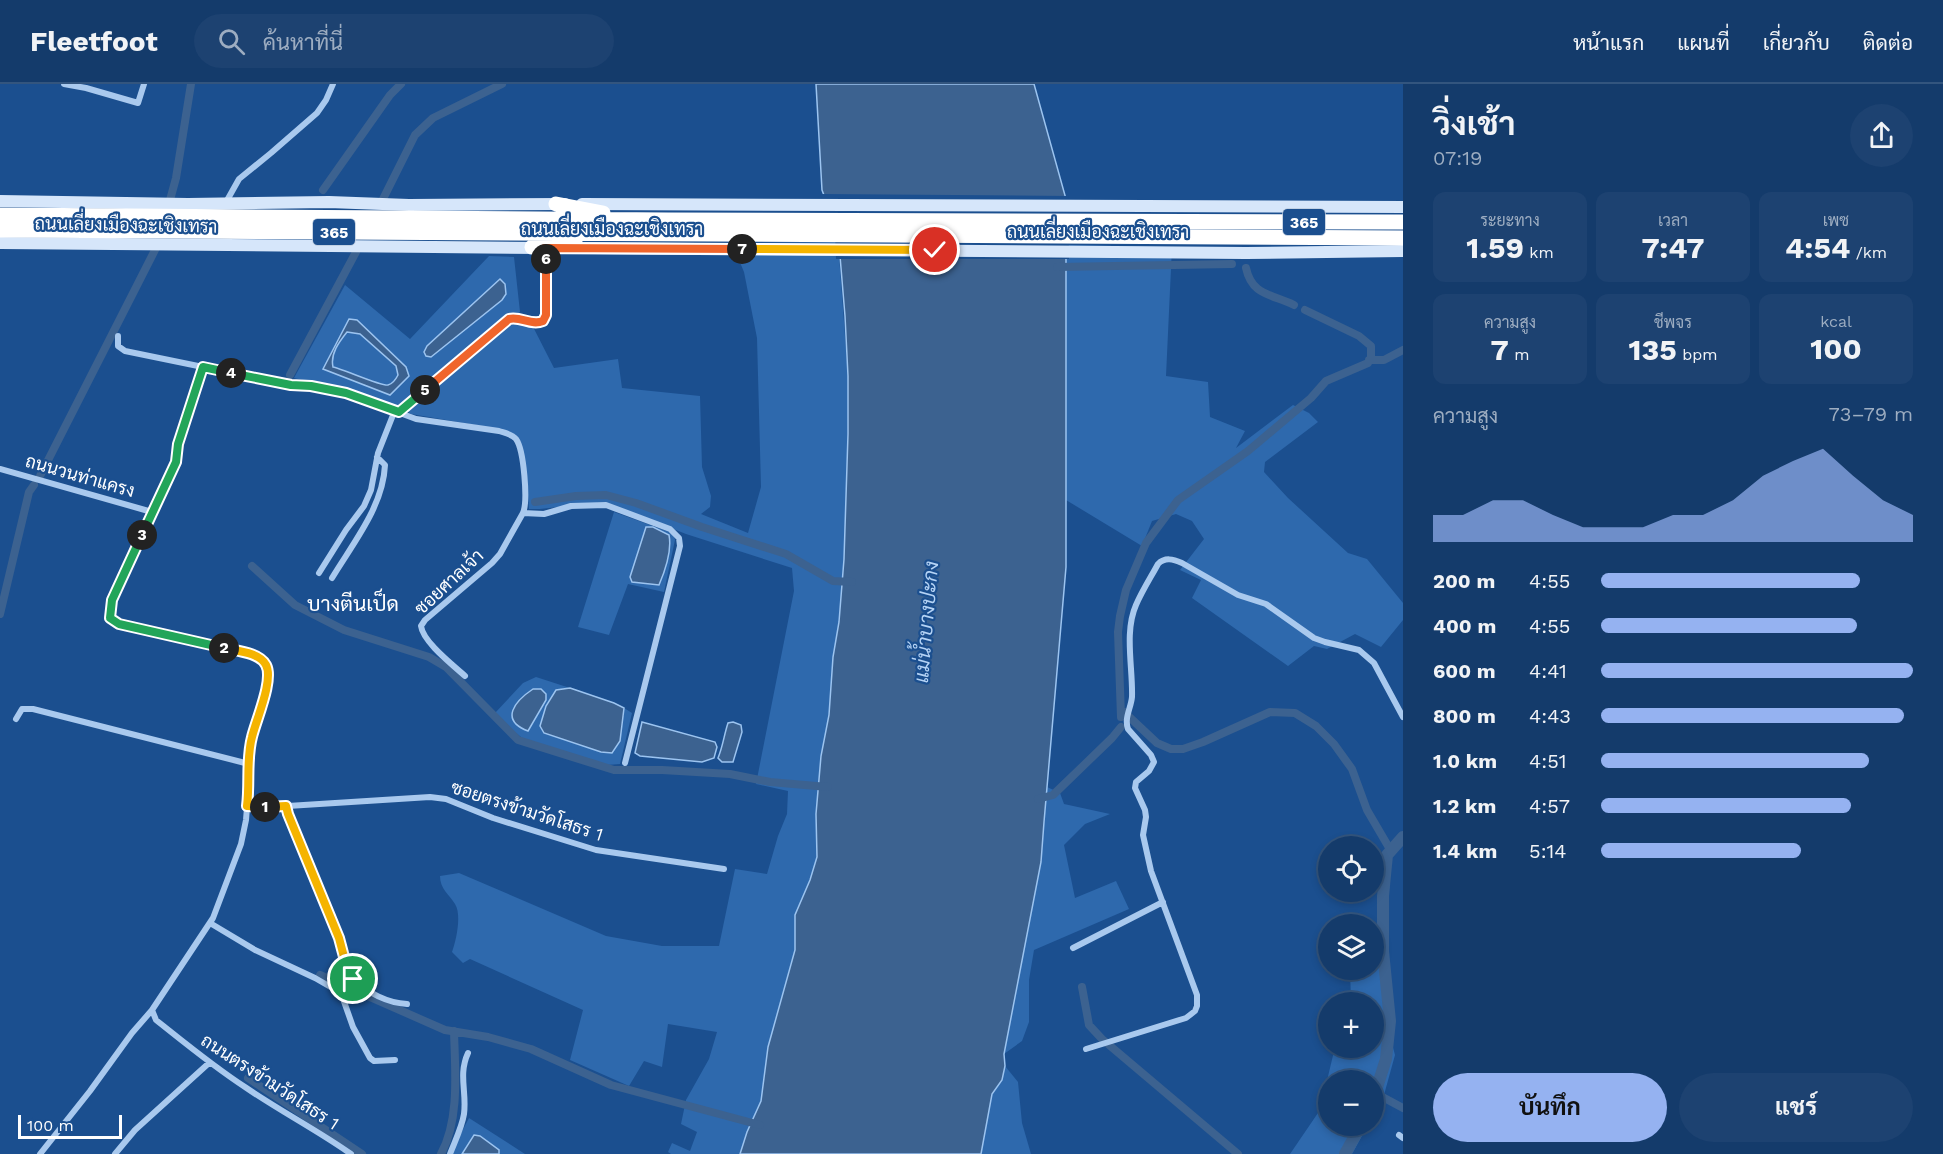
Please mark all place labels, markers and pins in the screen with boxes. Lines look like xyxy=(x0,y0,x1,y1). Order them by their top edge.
pin xyxy=(909,224,960,275)
pin: 7 xyxy=(727,234,757,264)
pin: 6 xyxy=(531,244,561,274)
pin: 4 xyxy=(216,358,246,388)
pin: 5 xyxy=(410,375,440,405)
pin: 3 xyxy=(127,520,157,550)
pin: 2 xyxy=(209,633,239,663)
pin: 1 xyxy=(250,792,280,822)
pin xyxy=(327,953,378,1004)

